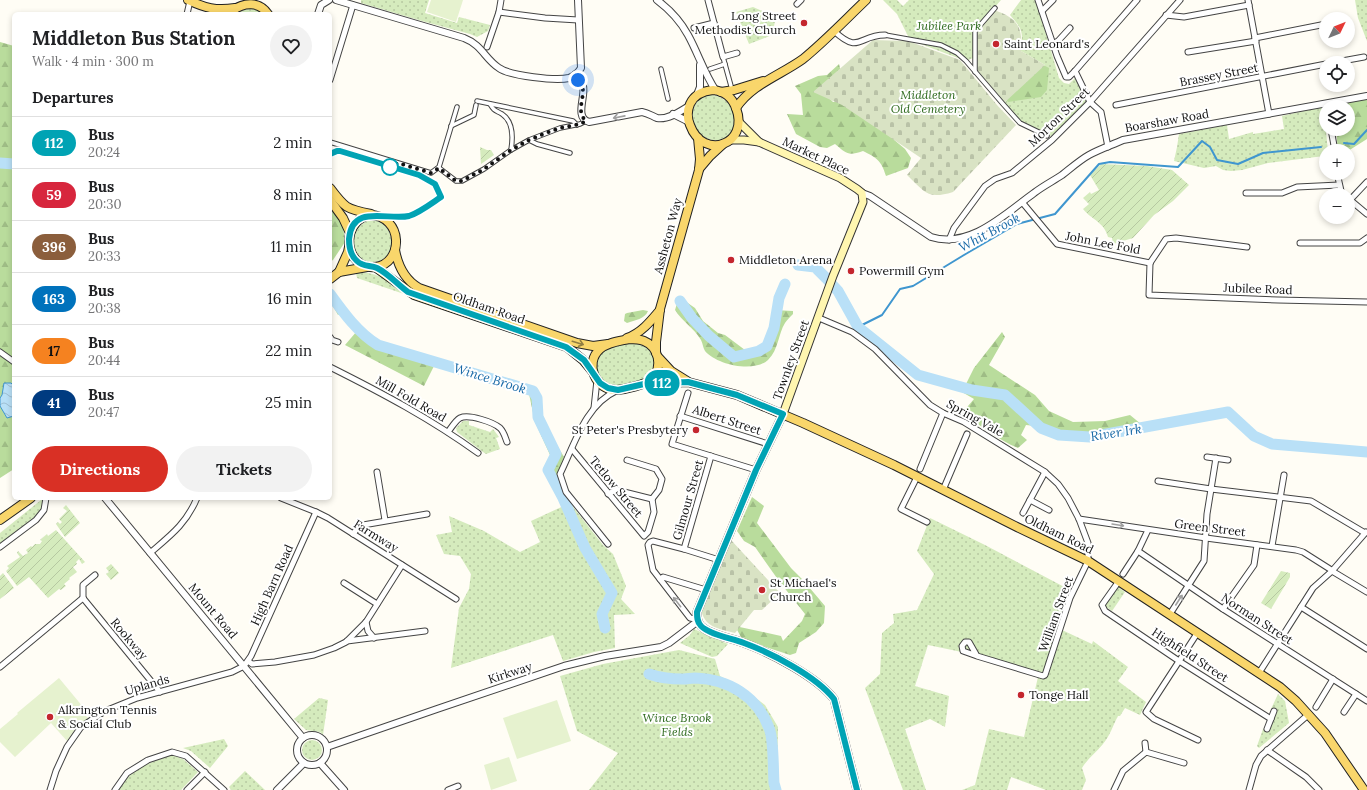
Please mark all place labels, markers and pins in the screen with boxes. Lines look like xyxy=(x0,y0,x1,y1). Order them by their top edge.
place label: Long Street Methodist Church xyxy=(694,8,796,37)
marker: Long Street Methodist Church xyxy=(799,18,809,28)
place label: Saint Leonard's xyxy=(1004,36,1090,51)
marker: Saint Leonard's xyxy=(991,39,1001,49)
unlabelled marker xyxy=(381,158,399,176)
place label: Middleton Arena xyxy=(739,252,832,267)
marker: Middleton Arena xyxy=(726,255,736,265)
place label: Powermill Gym xyxy=(859,263,944,278)
marker: Powermill Gym xyxy=(846,266,856,276)
place label: St Peter's Presbytery xyxy=(572,422,689,437)
marker: St Peter's Presbytery xyxy=(691,425,701,435)
place label: St Michael's Church xyxy=(770,575,837,604)
marker: St Michael's Church xyxy=(757,585,767,595)
place label: Tonge Hall xyxy=(1029,687,1089,702)
marker: Tonge Hall xyxy=(1016,690,1026,700)
place label: Alkrington Tennis & Social Club xyxy=(57,702,157,731)
marker: Alkrington Tennis & Social Club xyxy=(45,712,55,722)

